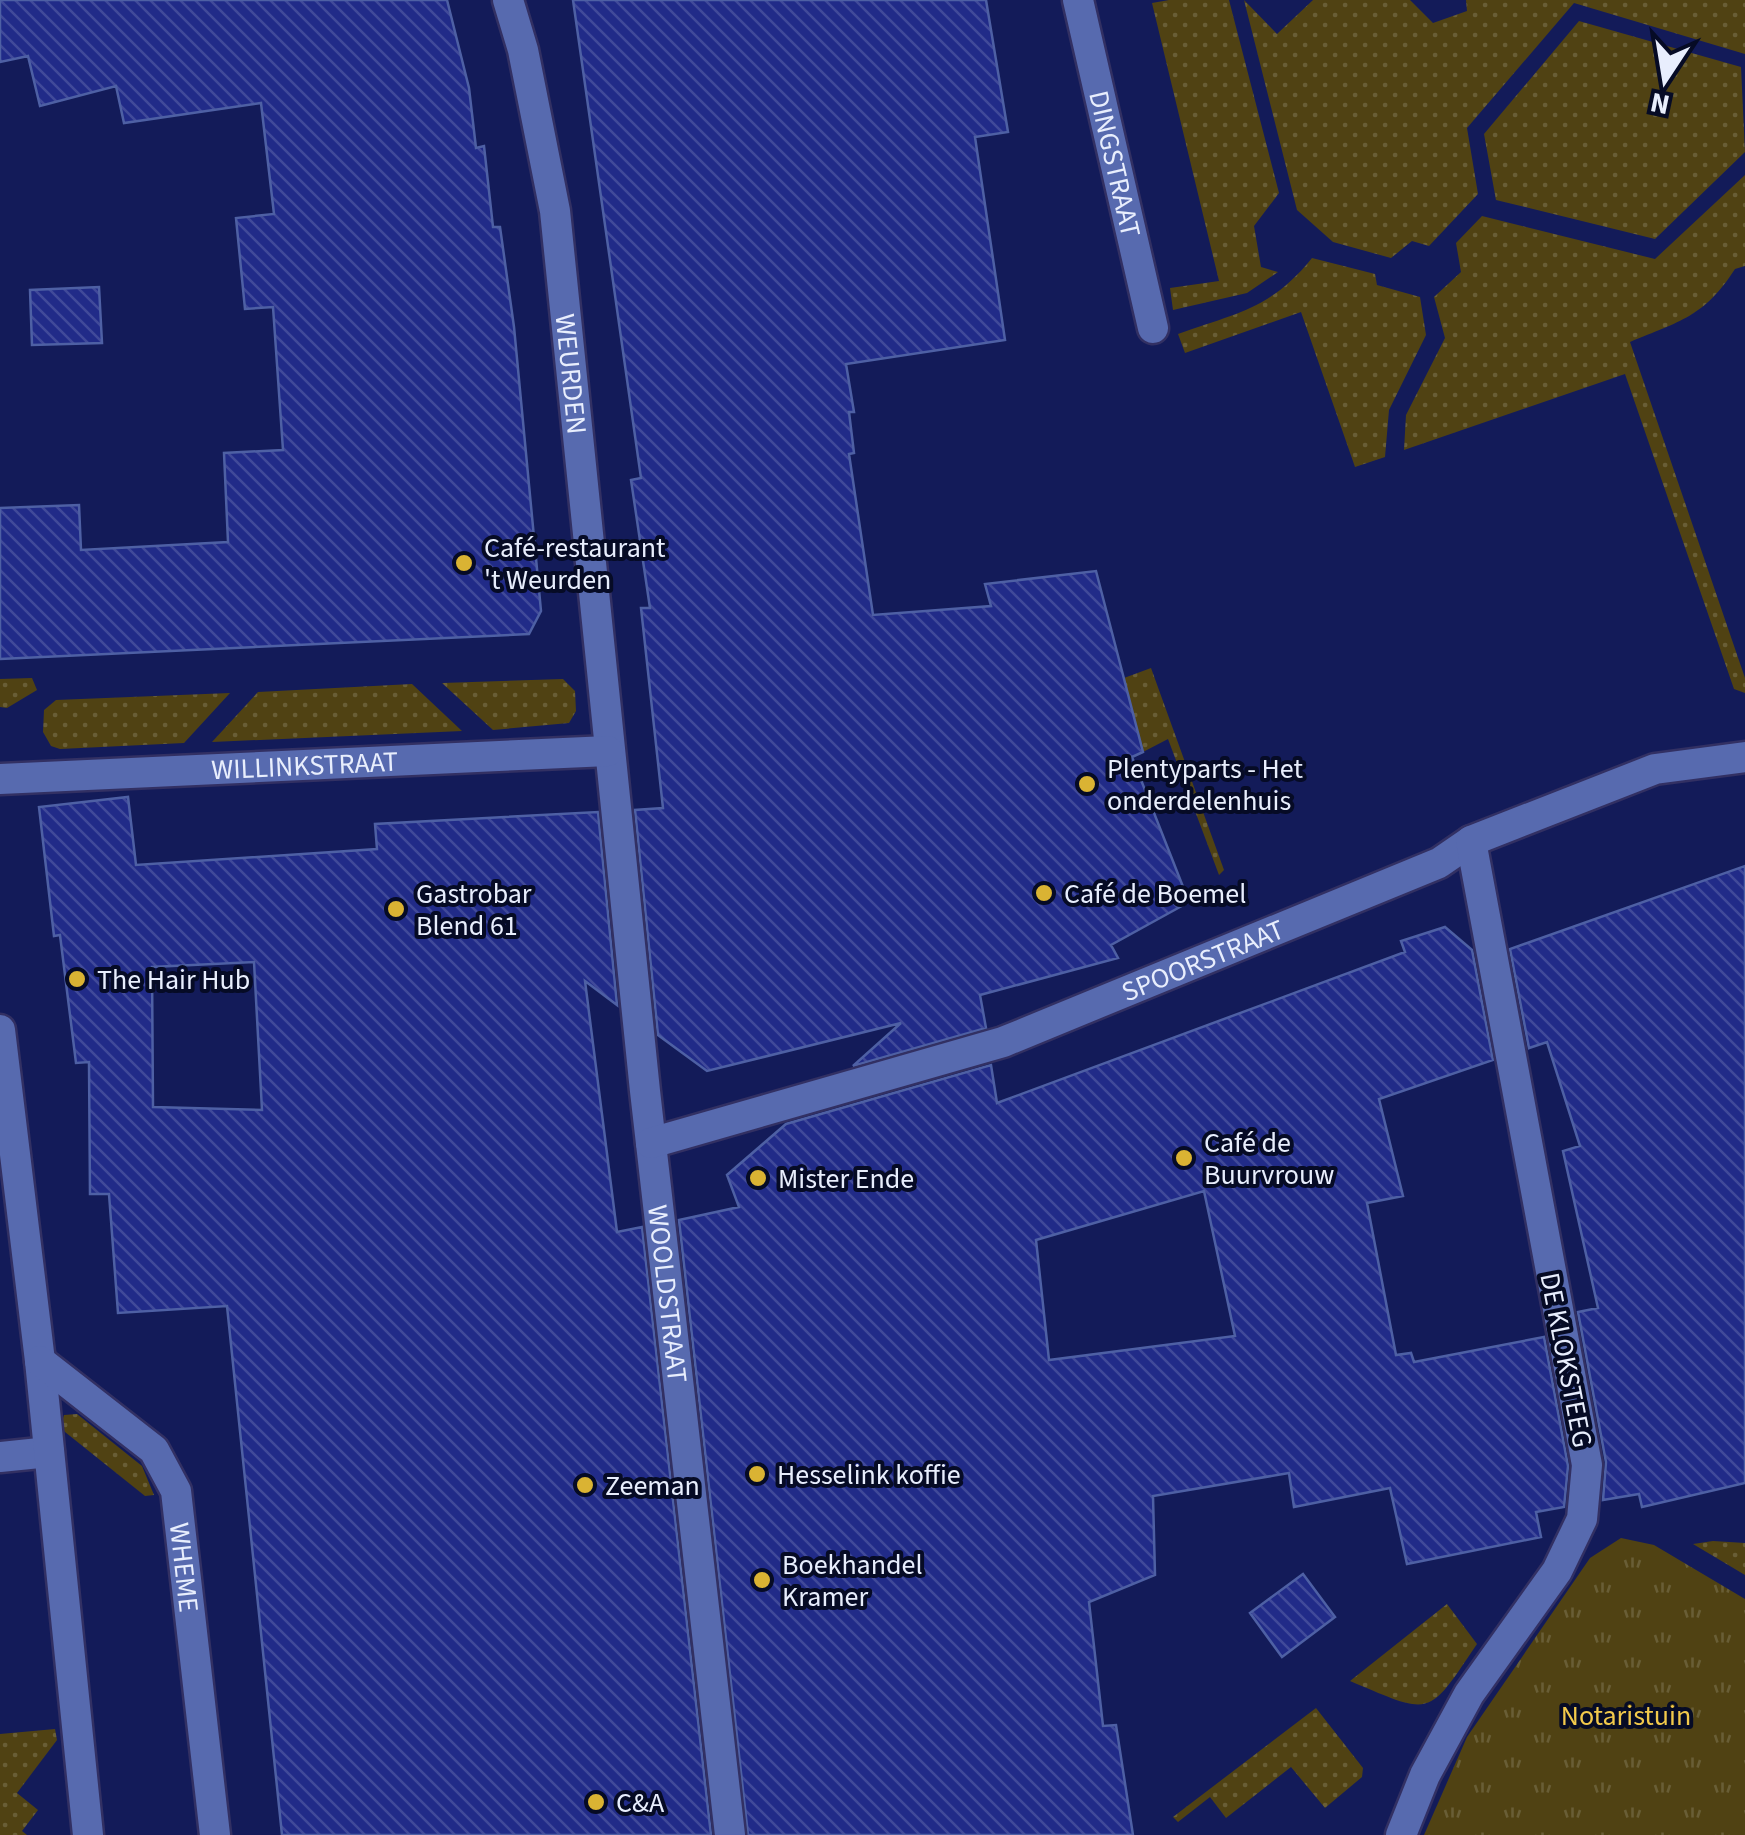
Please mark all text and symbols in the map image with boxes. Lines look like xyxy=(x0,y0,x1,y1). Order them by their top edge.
north arrow xyxy=(1615,30,1715,130)
text: N xyxy=(1647,82,1673,125)
street label: DINGSTRAAT xyxy=(1078,87,1151,241)
street label: WEURDEN xyxy=(545,312,597,436)
place label: Café-restaurant 't Weurden xyxy=(484,528,666,600)
marker: Café-restaurant 't Weurden xyxy=(453,552,475,574)
street label: WILLINKSTRAAT xyxy=(210,742,399,790)
place label: Plentyparts - Het onderdelenhuis xyxy=(1107,749,1303,821)
marker: Plentyparts - Het onderdelenhuis xyxy=(1076,773,1098,795)
place label: Gastrobar Blend 61 xyxy=(416,874,532,946)
place label: Café de Boemel xyxy=(1064,874,1246,914)
marker: Café de Boemel xyxy=(1033,882,1055,904)
marker: Gastrobar Blend 61 xyxy=(385,898,407,920)
street label: SPOORSTRAAT xyxy=(1116,910,1290,1012)
place label: The Hair Hub xyxy=(97,960,250,1000)
marker: The Hair Hub xyxy=(66,968,88,990)
place label: Café de Buurvrouw xyxy=(1204,1123,1334,1195)
marker: Café de Buurvrouw xyxy=(1173,1147,1195,1169)
place label: Mister Ende xyxy=(778,1159,914,1199)
marker: Mister Ende xyxy=(747,1167,769,1189)
street label: WOOLDSTRAAT xyxy=(637,1203,697,1385)
street label: DE KLOKSTEEG xyxy=(1529,1269,1603,1451)
place label: Hesselink koffie xyxy=(777,1455,961,1495)
marker: Hesselink koffie xyxy=(746,1463,768,1485)
place label: Zeeman xyxy=(605,1466,700,1506)
marker: Zeeman xyxy=(574,1474,596,1496)
street label: WHEME xyxy=(159,1520,209,1615)
place label: Boekhandel Kramer xyxy=(782,1545,923,1617)
marker: Boekhandel Kramer xyxy=(751,1569,773,1591)
park label: Notaristuin xyxy=(1561,1696,1691,1736)
place label: C&A xyxy=(616,1783,665,1823)
marker: C&A xyxy=(585,1791,607,1813)

